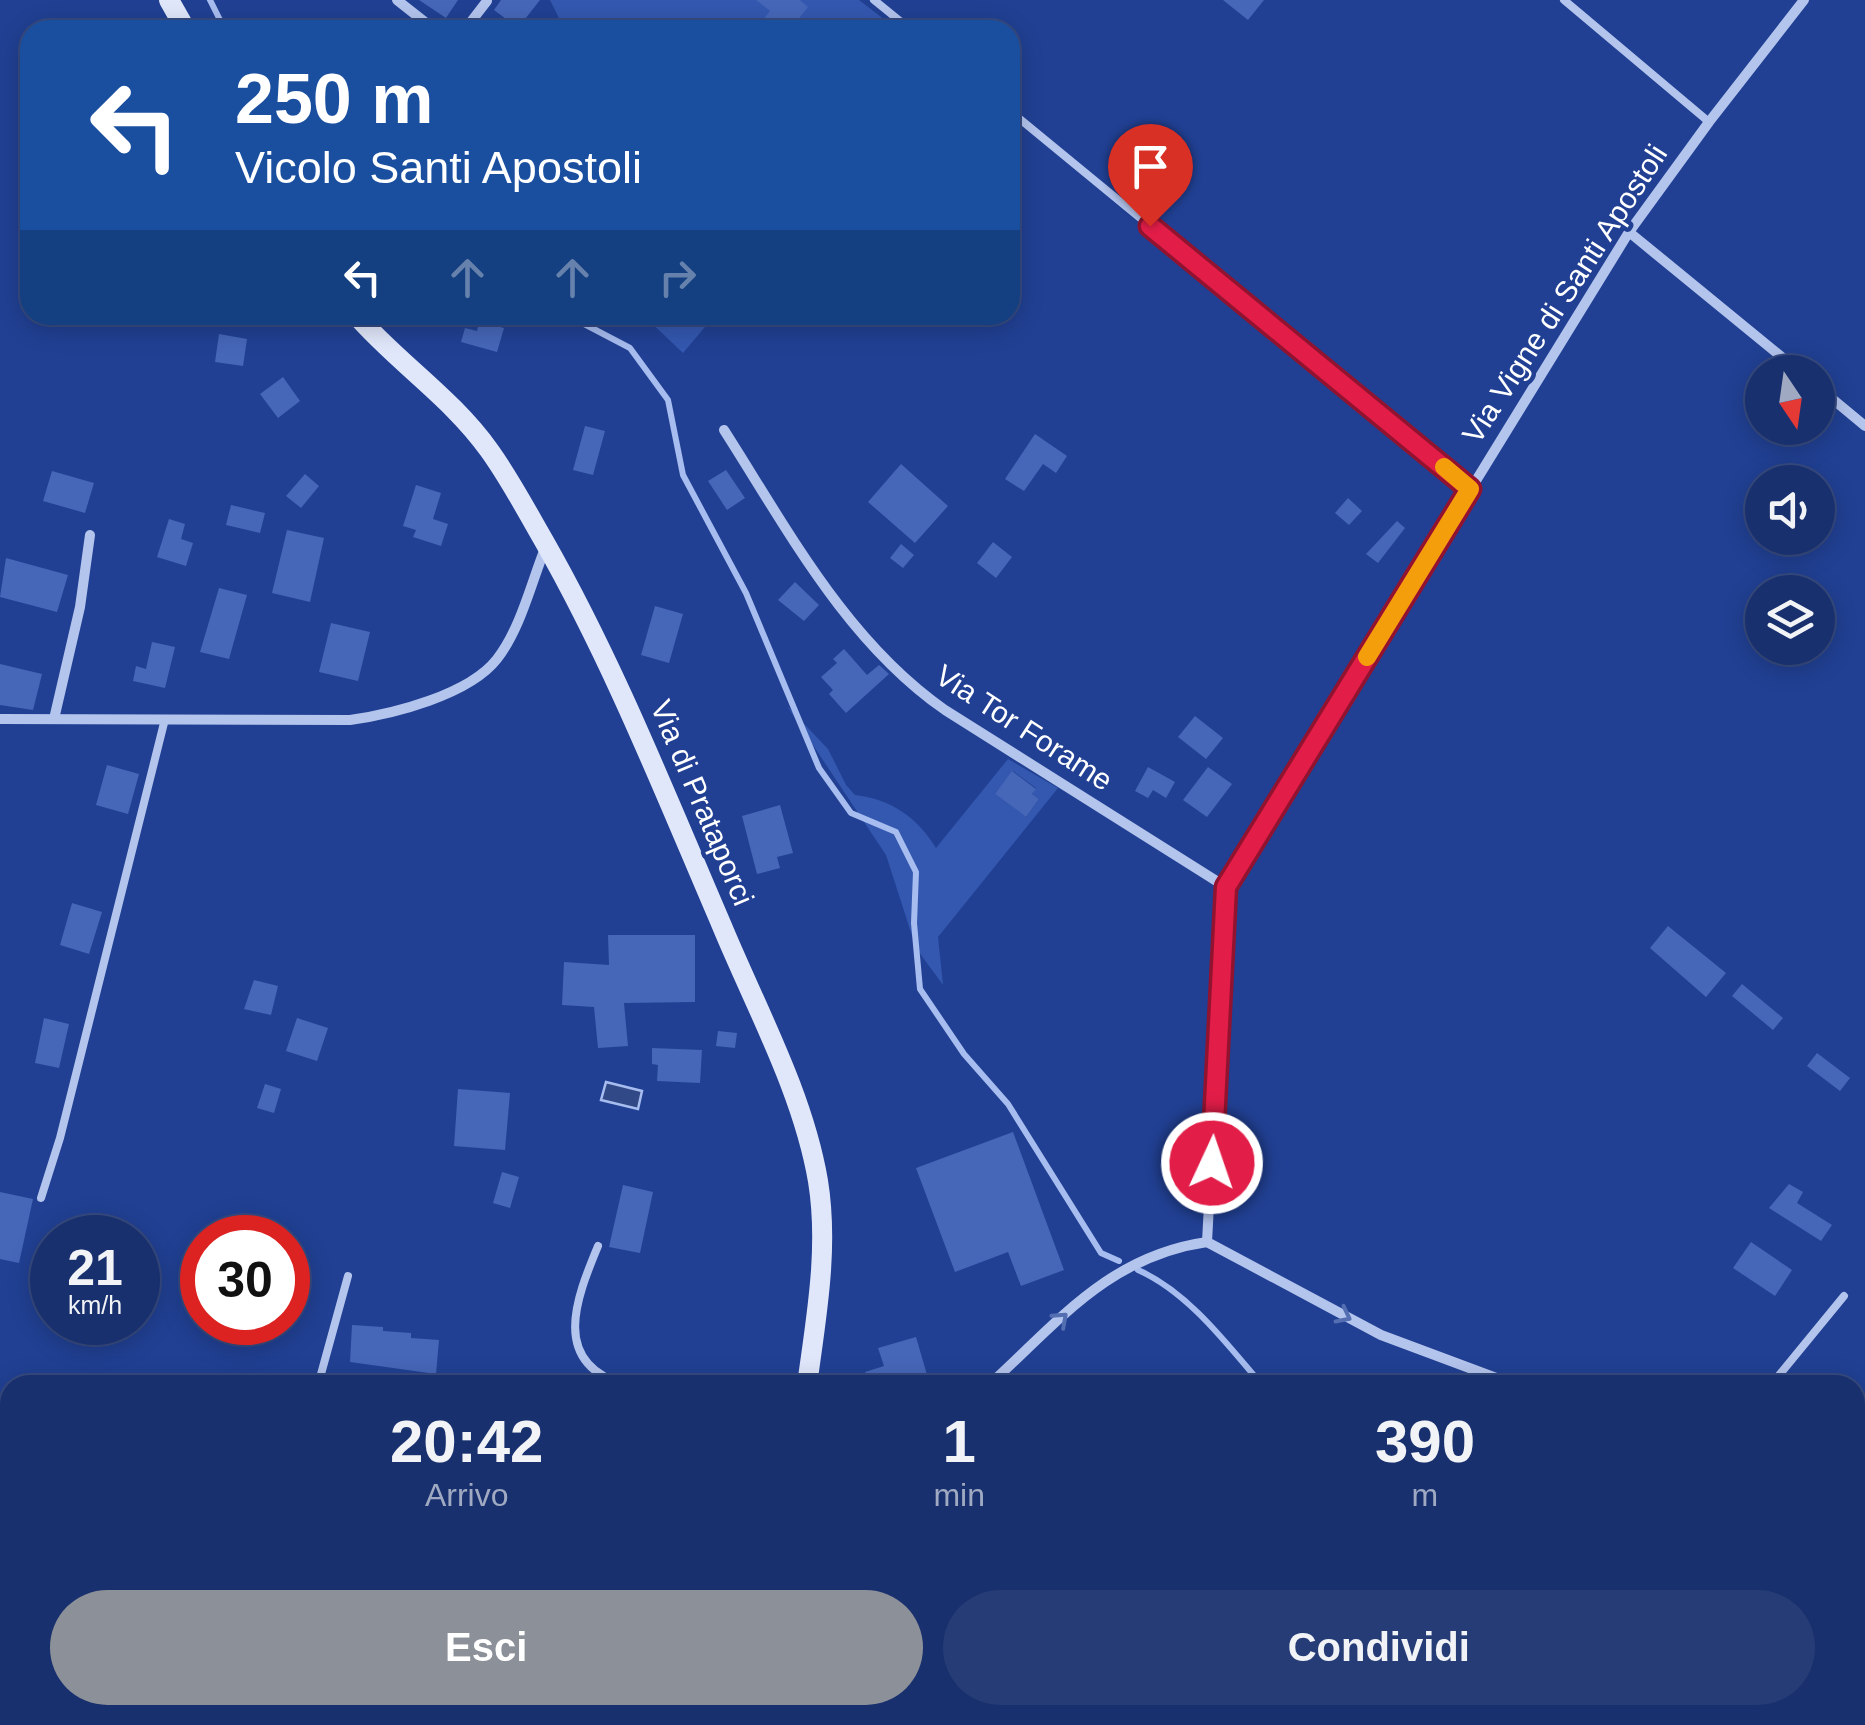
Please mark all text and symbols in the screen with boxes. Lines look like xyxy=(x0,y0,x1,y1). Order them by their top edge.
icon: left xyxy=(70,60,200,190)
text: 250 m xyxy=(235,60,433,138)
pin xyxy=(1108,124,1193,227)
street label: Via Vigne di Santi Apostoli xyxy=(1456,138,1674,449)
icon: arrive xyxy=(1123,139,1178,194)
text: Vicolo Santi Apostoli xyxy=(235,142,642,193)
icon: left xyxy=(335,250,390,305)
icon: ahead xyxy=(440,250,495,305)
icon: ahead xyxy=(545,250,600,305)
icon: right xyxy=(650,250,705,305)
north arrow xyxy=(1745,355,1835,445)
map controls xyxy=(1745,355,1835,665)
button: sound xyxy=(1745,465,1835,555)
button: layers xyxy=(1745,575,1835,665)
street label: Via Tor Forame xyxy=(930,658,1119,797)
street label: Via di Prataporci xyxy=(644,695,761,910)
position arrow xyxy=(1160,1111,1264,1215)
speed limit sign: 30 xyxy=(180,1215,310,1345)
text: 21 xyxy=(67,1240,123,1296)
text: km/h xyxy=(68,1291,122,1319)
one-way arrow xyxy=(1333,1304,1351,1323)
one-way arrow xyxy=(1049,1313,1068,1331)
text: 20:42 xyxy=(390,1408,543,1475)
text: 1 xyxy=(942,1408,976,1475)
text: 390 xyxy=(1375,1408,1475,1475)
text: Arrivo xyxy=(425,1477,508,1513)
text: min xyxy=(933,1477,985,1513)
text: m xyxy=(1412,1477,1438,1513)
button: Esci xyxy=(50,1590,923,1705)
button: Condividi xyxy=(943,1590,1815,1705)

